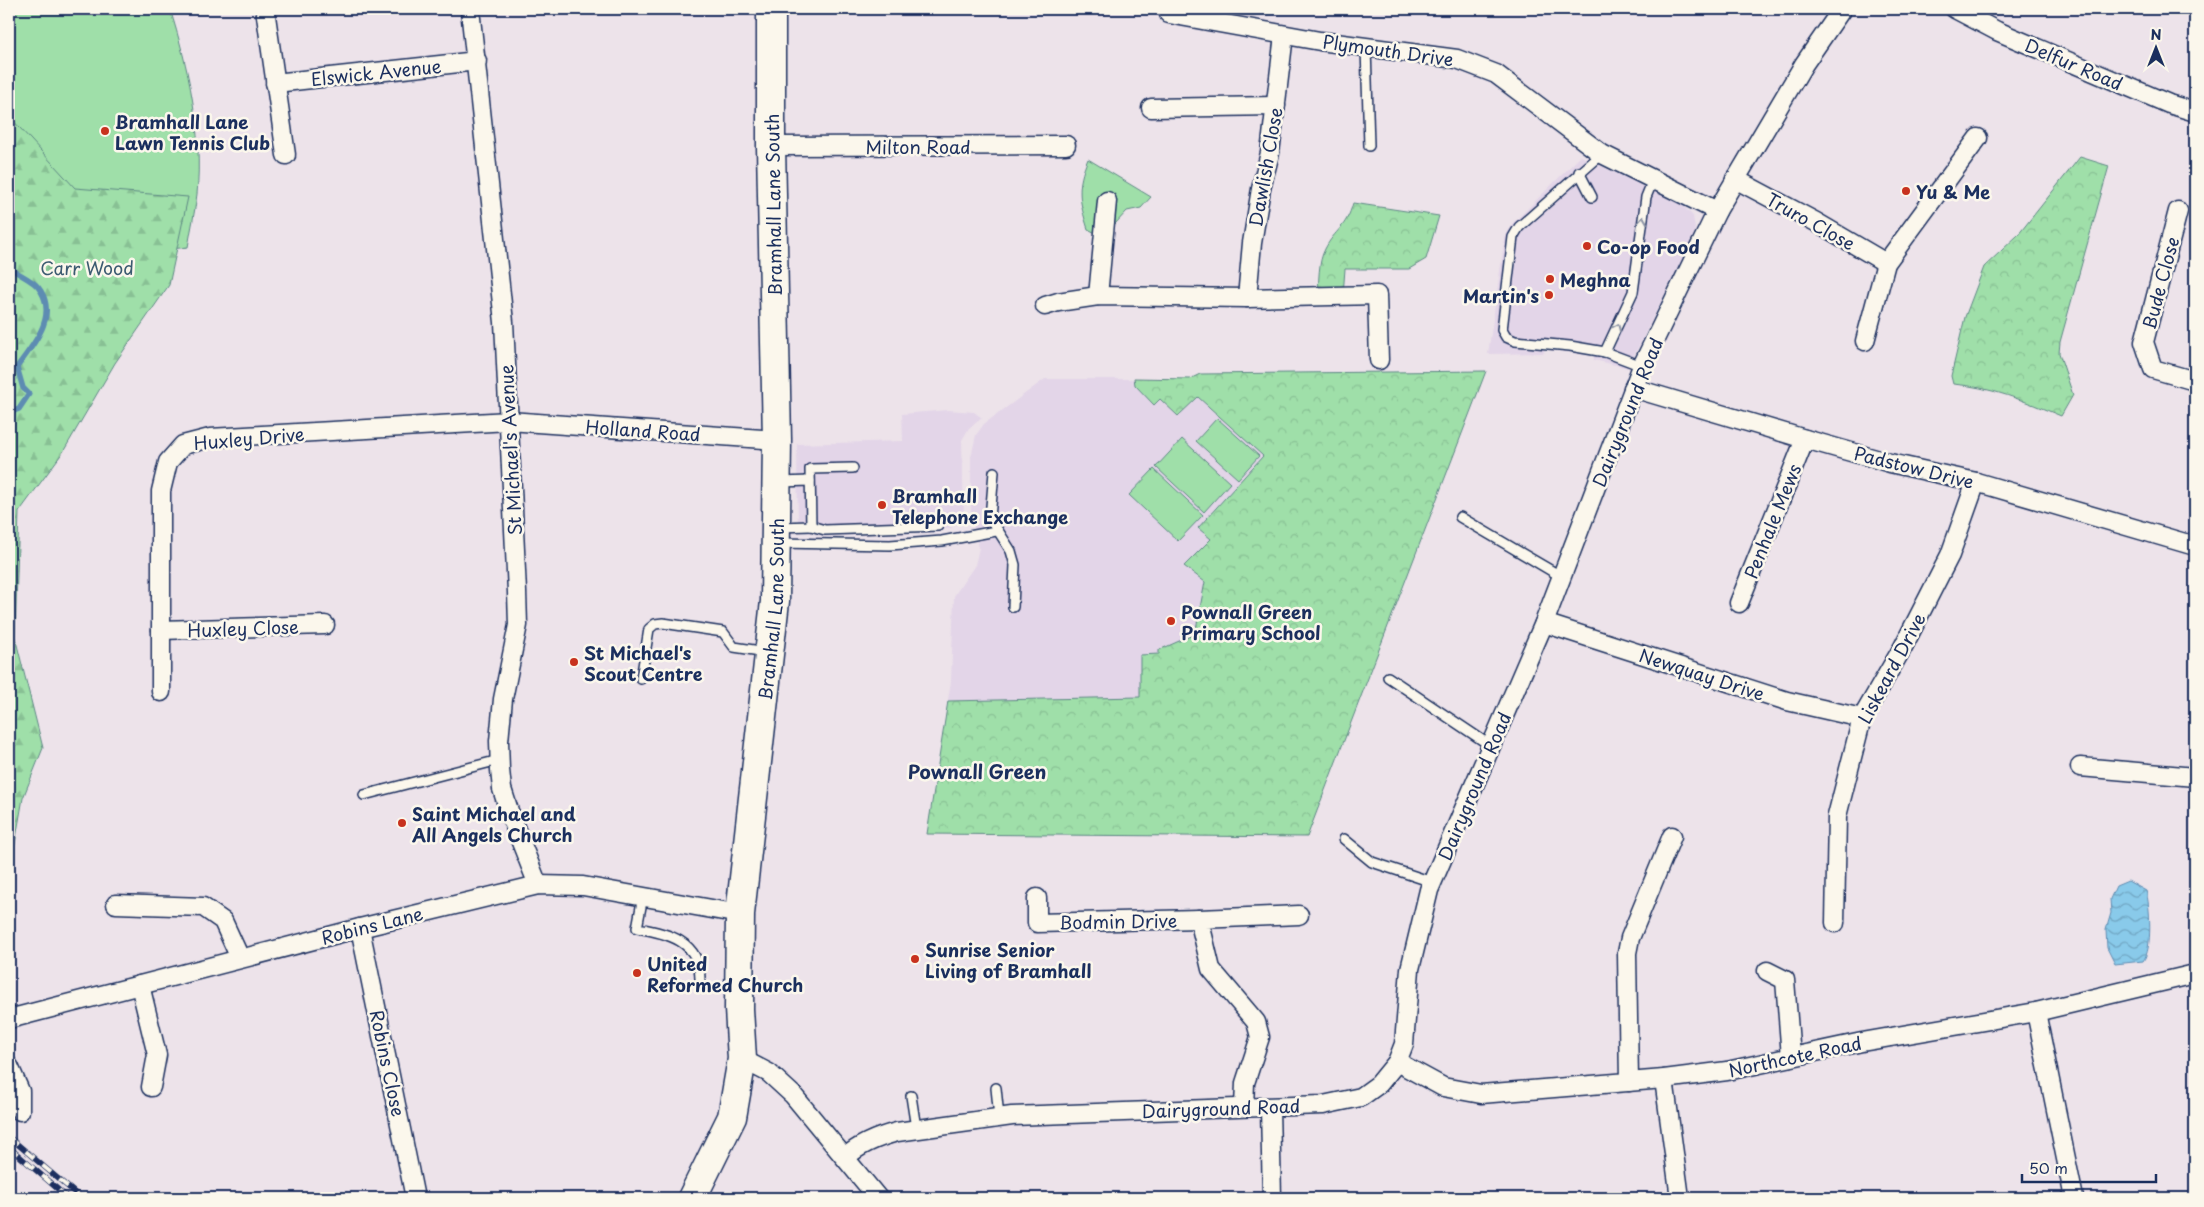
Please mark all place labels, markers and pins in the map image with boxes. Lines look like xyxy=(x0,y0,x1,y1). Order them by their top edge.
place label: Bramhall Lane Lawn Tennis Club xyxy=(115,108,270,156)
marker: Bramhall Lane Lawn Tennis Club xyxy=(99,125,111,137)
place label: Yu & Me xyxy=(1916,178,1990,205)
marker: Yu & Me xyxy=(1900,185,1912,197)
place label: Co-op Food xyxy=(1597,233,1700,260)
marker: Co-op Food xyxy=(1581,240,1593,252)
place label: Meghna xyxy=(1560,266,1631,293)
marker: Meghna xyxy=(1544,273,1556,285)
place label: Martin's xyxy=(1463,282,1539,309)
marker: Martin's xyxy=(1543,289,1555,301)
place label: Bramhall Telephone Exchange xyxy=(892,482,1068,530)
marker: Bramhall Telephone Exchange xyxy=(876,499,888,511)
place label: Pownall Green Primary School xyxy=(1181,598,1321,646)
marker: Pownall Green Primary School xyxy=(1165,615,1177,627)
place label: St Michael's Scout Centre xyxy=(584,639,703,687)
marker: St Michael's Scout Centre xyxy=(568,656,580,668)
place label: Saint Michael and All Angels Church xyxy=(411,800,576,848)
marker: Saint Michael and All Angels Church xyxy=(396,817,408,829)
place label: Sunrise Senior Living of Bramhall xyxy=(925,936,1091,984)
place label: United Reformed Church xyxy=(647,950,803,998)
marker: Sunrise Senior Living of Bramhall xyxy=(909,953,921,965)
marker: United Reformed Church xyxy=(631,967,643,979)

